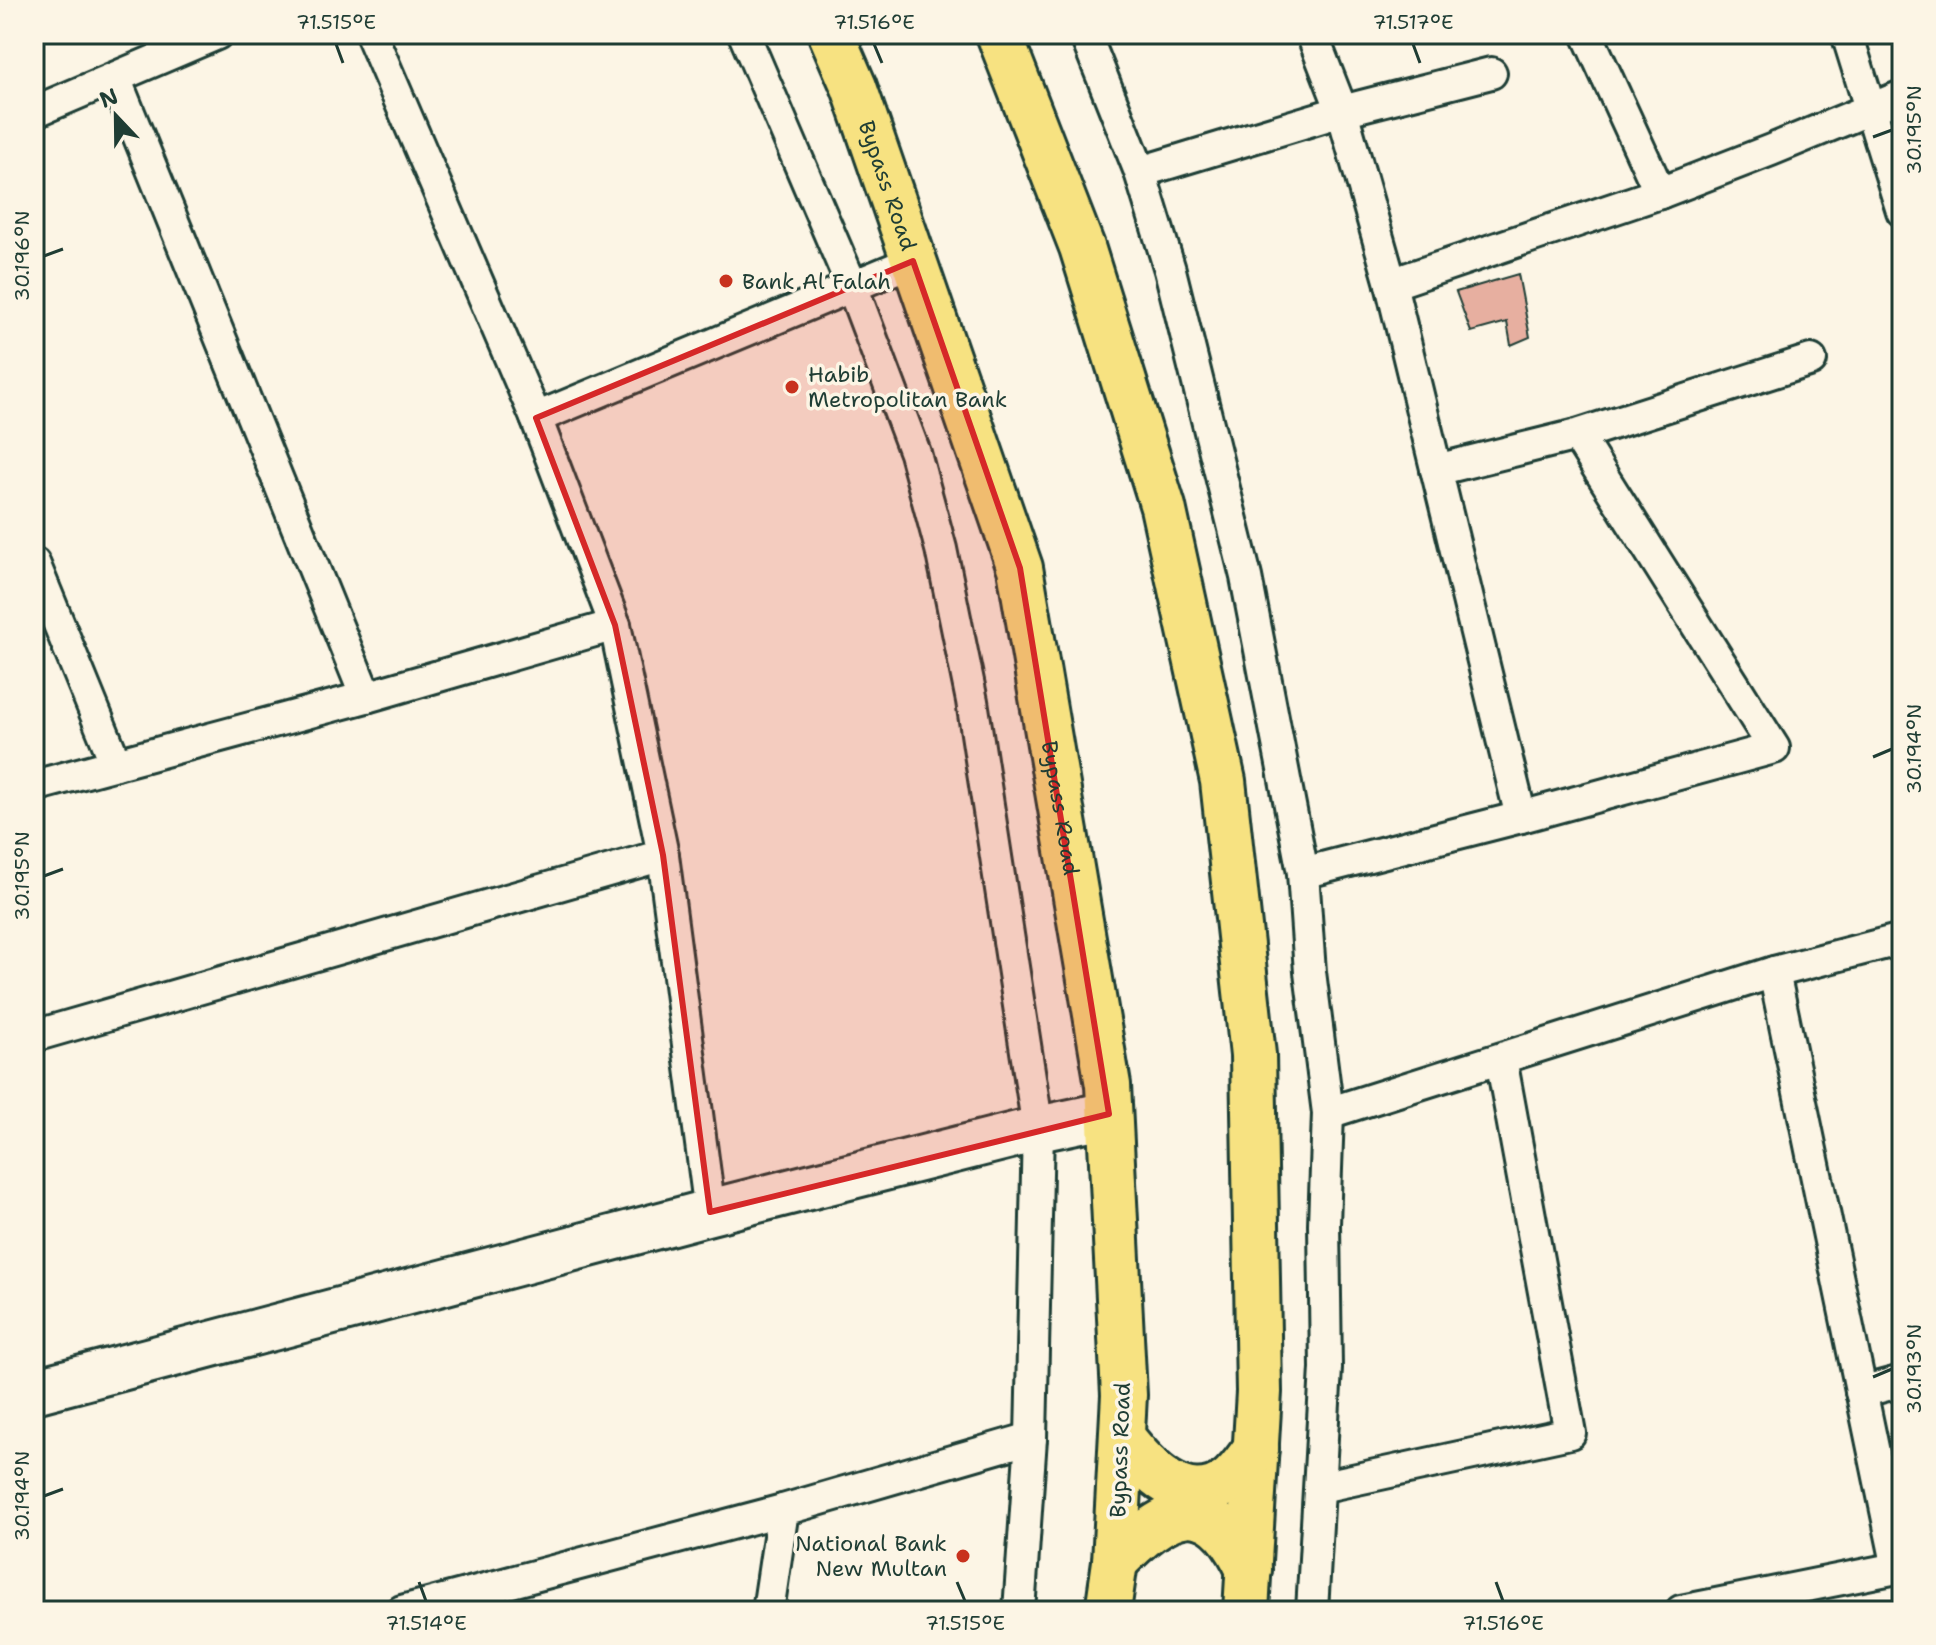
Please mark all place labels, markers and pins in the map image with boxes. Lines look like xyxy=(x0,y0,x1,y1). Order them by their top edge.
place label: Bank Al Falah xyxy=(742,267,891,296)
marker: Bank Al Falah xyxy=(717,272,735,290)
place label: Habib Metropolitan Bank xyxy=(808,360,1007,414)
marker: Habib Metropolitan Bank xyxy=(783,378,801,396)
place label: National Bank New Multan xyxy=(795,1529,947,1583)
marker: National Bank New Multan xyxy=(954,1547,972,1565)

